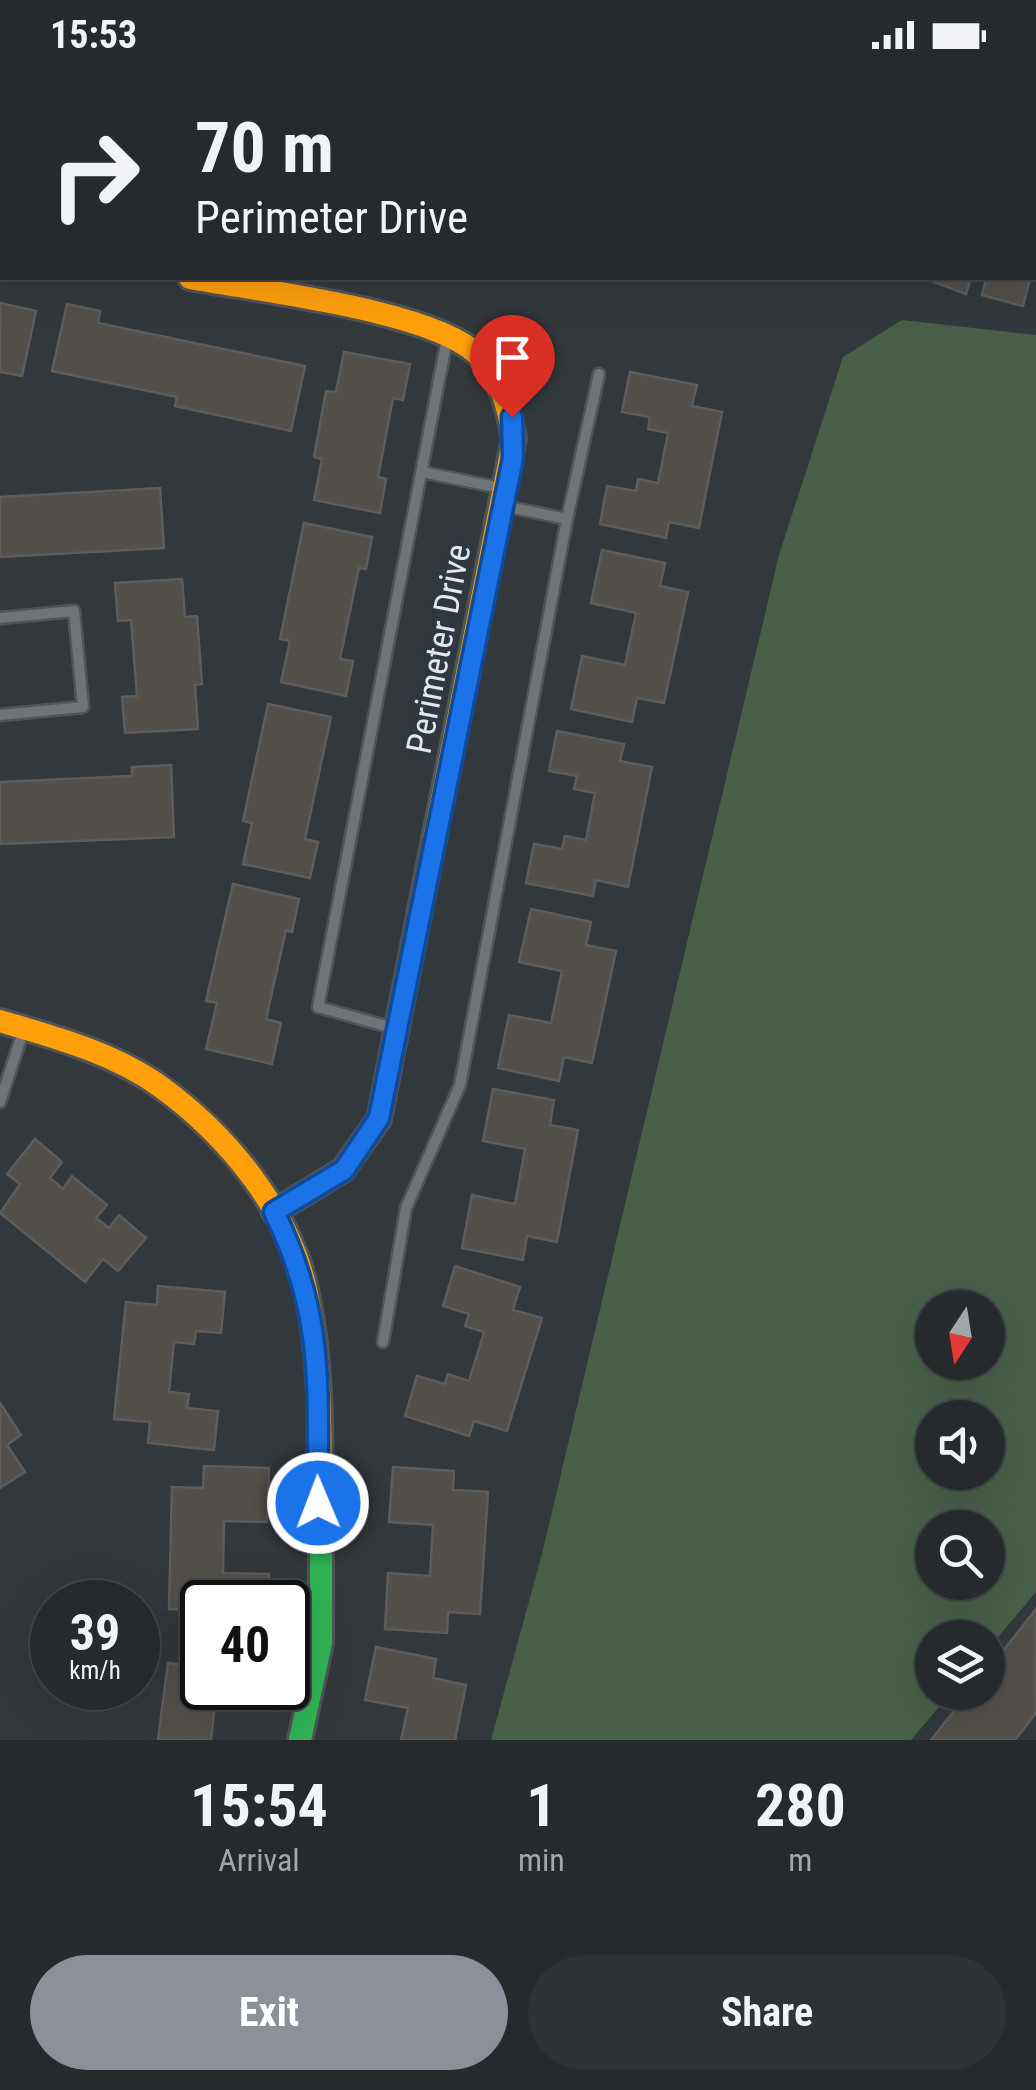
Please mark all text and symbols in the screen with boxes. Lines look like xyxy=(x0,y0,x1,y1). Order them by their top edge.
text: 15:53 xyxy=(50,13,137,57)
text: 70 m xyxy=(195,107,334,189)
icon: right xyxy=(30,110,160,240)
text: Perimeter Drive xyxy=(195,191,468,244)
pin xyxy=(470,315,555,418)
icon: arrive xyxy=(485,330,540,385)
street label: Perimeter Drive xyxy=(399,541,479,757)
north arrow xyxy=(915,1290,1005,1380)
map controls xyxy=(915,1290,1005,1710)
button: sound xyxy=(915,1400,1005,1490)
position arrow xyxy=(266,1451,370,1555)
button: search xyxy=(915,1510,1005,1600)
speed limit sign: 40 xyxy=(180,1580,310,1710)
text: 39 xyxy=(70,1604,120,1662)
button: layers xyxy=(915,1620,1005,1710)
text: km/h xyxy=(69,1656,121,1685)
text: 15:54 xyxy=(190,1770,328,1841)
text: 1 xyxy=(526,1770,557,1841)
text: 280 xyxy=(755,1770,846,1841)
text: Arrival xyxy=(218,1841,300,1879)
text: min xyxy=(518,1841,565,1879)
text: m xyxy=(788,1841,812,1879)
button: Exit xyxy=(30,1955,508,2070)
button: Share xyxy=(528,1955,1006,2070)

